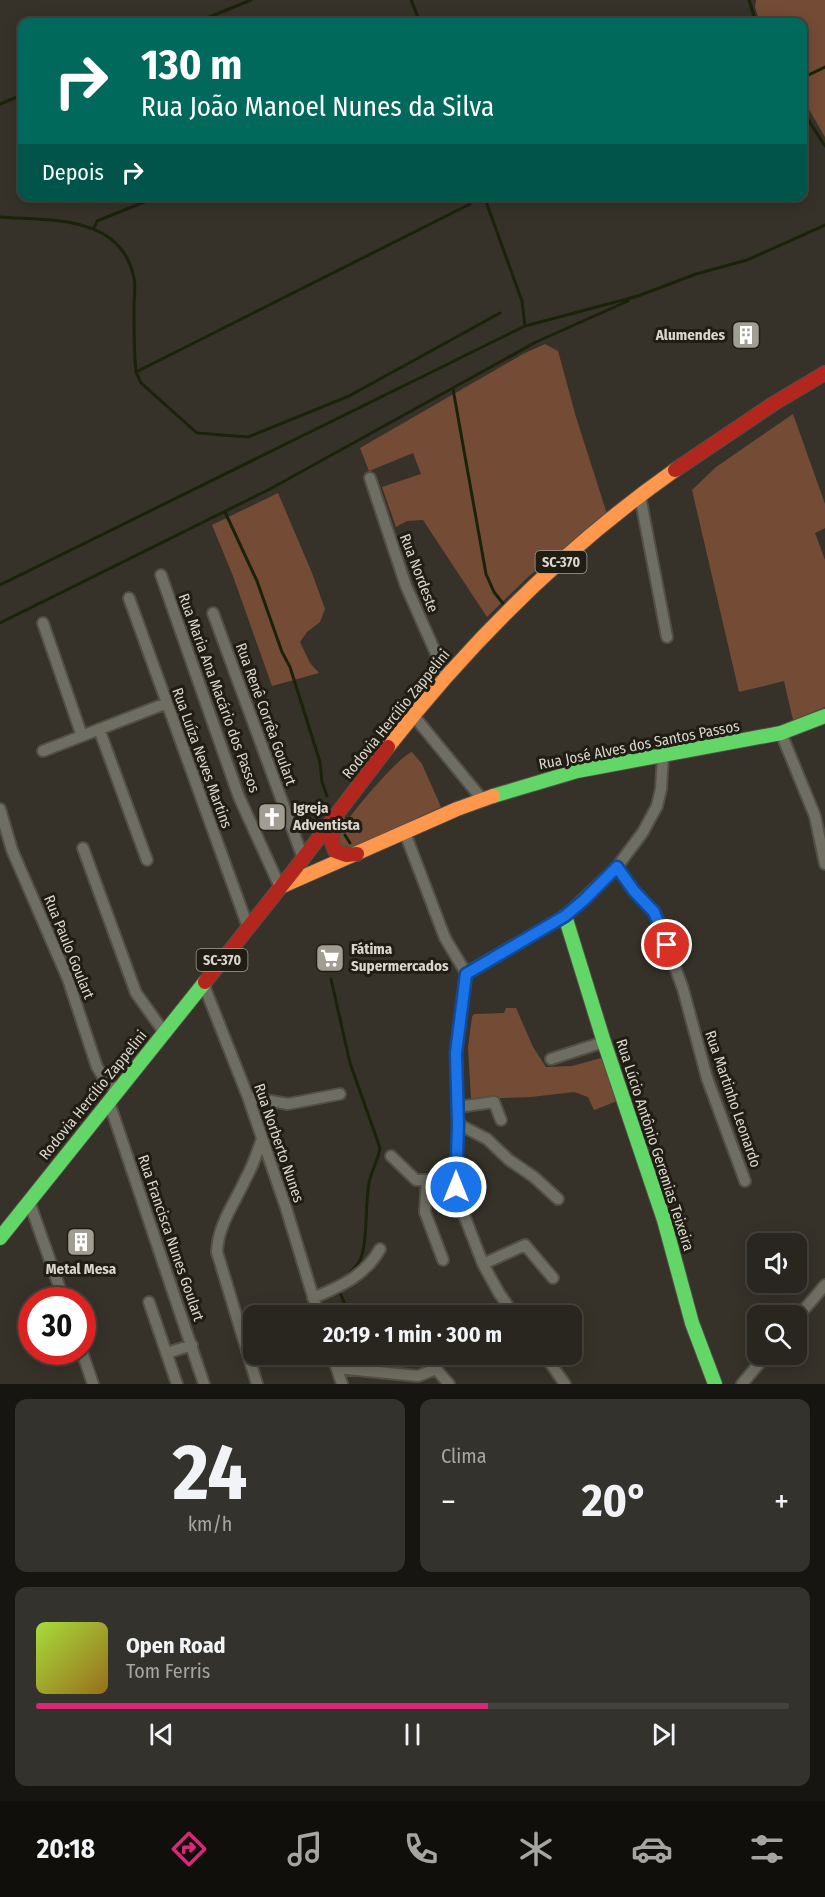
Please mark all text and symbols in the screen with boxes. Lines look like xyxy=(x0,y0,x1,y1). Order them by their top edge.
text: 130 m xyxy=(141,40,242,90)
icon: right xyxy=(42,42,120,120)
text: Rua João Manoel Nunes da Silva xyxy=(141,91,494,123)
icon: right xyxy=(116,156,149,189)
text: Depois xyxy=(42,159,104,186)
building icon: Alumendes xyxy=(730,319,762,351)
place label: Alumendes xyxy=(655,326,725,344)
street label: Rua Nordeste xyxy=(396,531,442,615)
road number: SC-370 xyxy=(536,551,586,573)
street label: Rua Maria Ana Macário dos Passos xyxy=(175,591,263,795)
street label: Rua Renê Corrêa Goulart xyxy=(232,640,300,788)
street label: Rodovia Hercílio Zappelini xyxy=(338,646,454,782)
street label: Rua Luíza Neves Martins xyxy=(168,685,236,831)
street label: Rua José Alves dos Santos Passos xyxy=(537,717,741,773)
place label: Igreja Adventista xyxy=(292,799,361,834)
church icon: Igreja Adventista xyxy=(256,801,288,833)
street label: Rua Paulo Goulart xyxy=(40,893,98,1002)
pin xyxy=(641,919,692,970)
icon: arrive xyxy=(650,928,683,961)
place label: Fátima Supermercados xyxy=(351,940,449,975)
supermarket icon: Fátima Supermercados xyxy=(314,942,346,974)
road number: SC-370 xyxy=(196,949,248,971)
street label: Rodovia Hercílio Zappelini xyxy=(35,1027,151,1163)
street label: Rua Martinho Leonardo xyxy=(701,1028,765,1170)
street label: Rua Lúcio Antônio Geremias Teixeira xyxy=(612,1037,698,1253)
street label: Rua Norberto Nunes xyxy=(250,1081,308,1205)
street label: Rua Francisca Nunes Goulart xyxy=(134,1153,208,1324)
position arrow xyxy=(424,1155,488,1219)
building icon: Metal Mesa xyxy=(65,1226,97,1258)
map controls xyxy=(747,1233,807,1365)
button: sound xyxy=(747,1233,807,1293)
place label: Metal Mesa xyxy=(46,1260,117,1278)
speed limit sign: 30 xyxy=(18,1287,96,1365)
button: search xyxy=(747,1305,807,1365)
text: 20:19 · 1 min · 300 m xyxy=(323,1321,502,1348)
text: 24 xyxy=(173,1426,247,1520)
text: Clima xyxy=(441,1444,486,1468)
text: 20° xyxy=(582,1474,648,1528)
text: − xyxy=(441,1482,456,1522)
text: + xyxy=(774,1482,789,1522)
text: km/h xyxy=(188,1512,232,1536)
text: Open Road xyxy=(126,1632,226,1659)
text: Tom Ferris xyxy=(126,1659,210,1683)
icon: previous xyxy=(145,1718,178,1751)
icon: pause xyxy=(396,1718,429,1751)
icon: next xyxy=(647,1718,680,1751)
icon: directions xyxy=(168,1828,210,1870)
icon: music xyxy=(284,1828,326,1870)
icon: phone xyxy=(400,1828,442,1870)
icon: climate xyxy=(515,1828,557,1870)
icon: car xyxy=(631,1828,673,1870)
icon: filters xyxy=(746,1828,788,1870)
text: 20:18 xyxy=(37,1833,95,1865)

